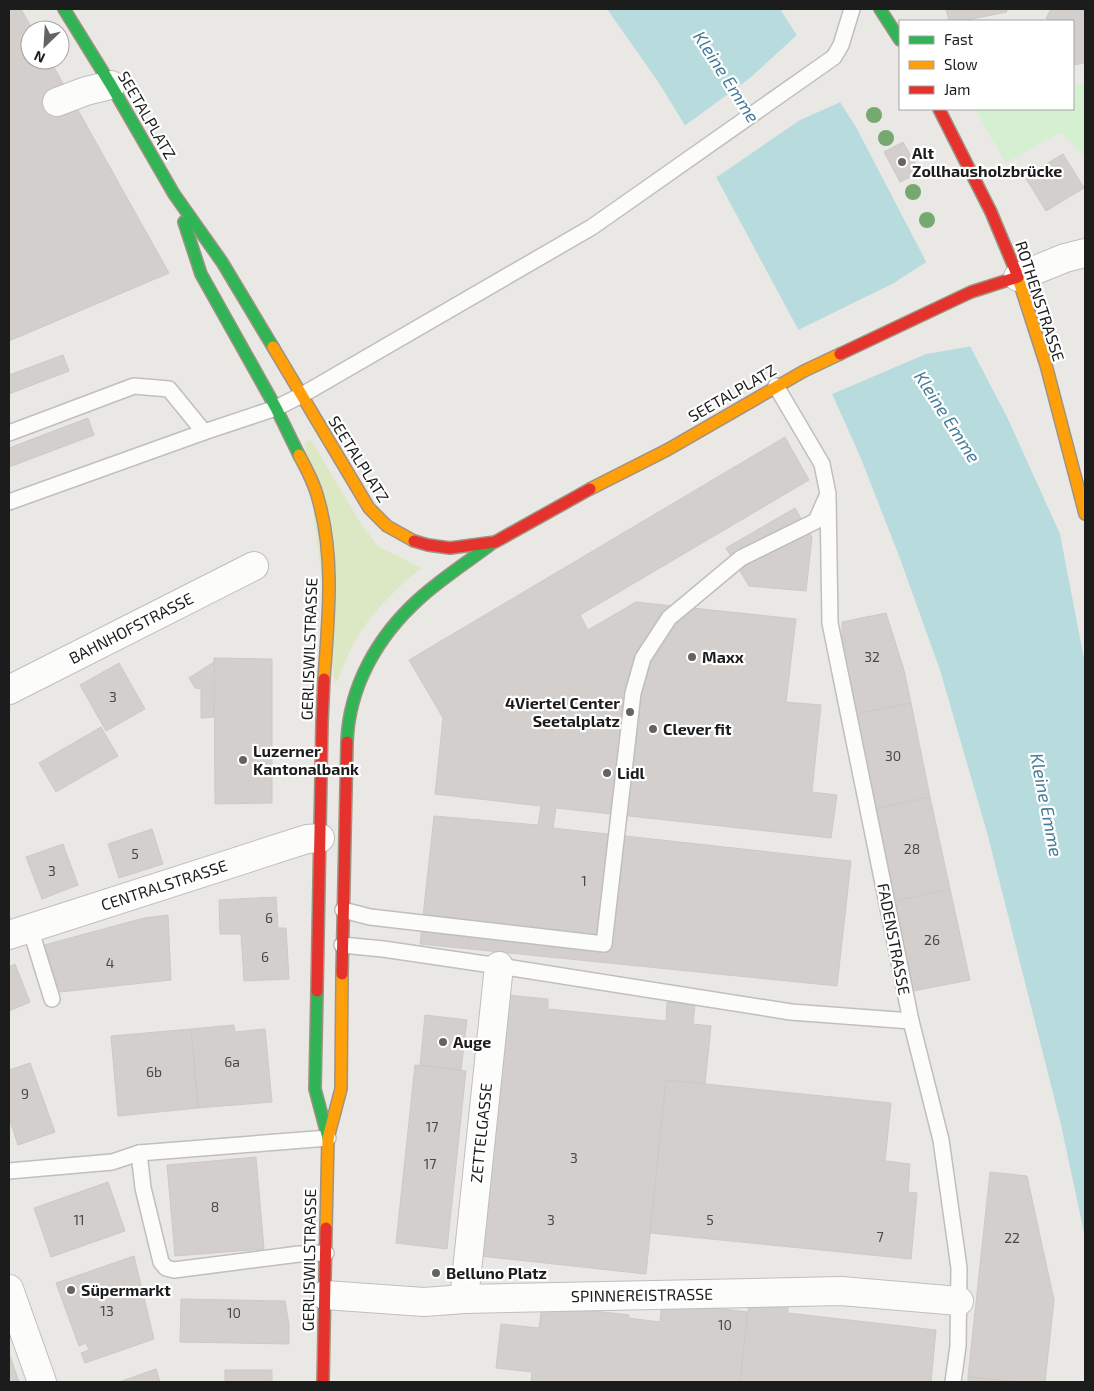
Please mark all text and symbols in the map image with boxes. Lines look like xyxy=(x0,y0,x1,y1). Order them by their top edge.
north arrow xyxy=(20,20,70,70)
legend xyxy=(899,20,1074,110)
water label: Kleine Emme xyxy=(689,26,765,127)
text: Fast xyxy=(944,30,974,48)
text: N xyxy=(31,47,47,67)
text: Slow xyxy=(944,55,978,73)
street label: SEETALPLATZ xyxy=(115,67,180,162)
text: Jam xyxy=(944,80,970,98)
place label: Alt Zollhausholzbrücke xyxy=(912,143,1062,180)
marker: Alt Zollhausholzbrücke xyxy=(896,156,908,168)
street label: ROTHENSTRASSE xyxy=(1012,238,1069,364)
street label: SEETALPLATZ xyxy=(684,360,779,425)
water label: Kleine Emme xyxy=(910,366,986,467)
street label: SEETALPLATZ xyxy=(325,412,394,506)
street label: GERLISWILSTRASSE xyxy=(297,577,320,721)
street label: BAHNHOFSTRASSE xyxy=(65,588,196,667)
place label: Maxx xyxy=(702,647,744,666)
house number: 32 xyxy=(864,648,880,665)
marker: Maxx xyxy=(686,651,698,663)
house number: 3 xyxy=(109,688,117,705)
place label: 4Viertel Center Seetalplatz xyxy=(505,693,620,730)
marker: 4Viertel Center Seetalplatz xyxy=(624,706,636,718)
place label: Clever fit xyxy=(663,719,732,738)
marker: Clever fit xyxy=(647,723,659,735)
place label: Luzerner Kantonalbank xyxy=(253,741,359,778)
house number: 30 xyxy=(885,747,901,764)
water label: Kleine Emme xyxy=(1026,751,1068,859)
marker: Luzerner Kantonalbank xyxy=(237,754,249,766)
place label: Lidl xyxy=(617,763,646,782)
marker: Lidl xyxy=(601,767,613,779)
house number: 28 xyxy=(904,840,920,857)
house number: 5 xyxy=(131,845,139,862)
street label: CENTRALSTRASSE xyxy=(98,855,229,914)
house number: 3 xyxy=(48,862,56,879)
house number: 1 xyxy=(581,872,587,889)
street label: FADENSTRASSE xyxy=(874,881,915,997)
house number: 6 xyxy=(265,909,273,926)
house number: 26 xyxy=(924,931,940,948)
house number: 6 xyxy=(261,948,269,965)
house number: 4 xyxy=(106,954,114,971)
place label: Auge xyxy=(453,1032,491,1051)
marker: Auge xyxy=(437,1036,449,1048)
house number: 6a xyxy=(224,1053,240,1070)
house number: 6b xyxy=(146,1063,162,1080)
street label: ZETTELGASSE xyxy=(466,1082,495,1184)
house number: 9 xyxy=(21,1085,29,1102)
house number: 17 xyxy=(426,1118,438,1135)
house number: 3 xyxy=(570,1149,578,1166)
house number: 17 xyxy=(424,1155,436,1172)
street label: GERLISWILSTRASSE xyxy=(298,1188,319,1332)
house number: 8 xyxy=(211,1198,219,1215)
house number: 11 xyxy=(73,1211,85,1228)
house number: 3 xyxy=(547,1211,555,1228)
house number: 5 xyxy=(706,1211,714,1228)
house number: 7 xyxy=(876,1228,884,1245)
house number: 22 xyxy=(1004,1229,1020,1246)
place label: Belluno Platz xyxy=(446,1263,547,1282)
marker: Belluno Platz xyxy=(430,1267,442,1279)
place label: Süpermarkt xyxy=(81,1280,171,1299)
marker: Süpermarkt xyxy=(65,1284,77,1296)
street label: SPINNEREISTRASSE xyxy=(571,1284,713,1305)
house number: 13 xyxy=(100,1302,114,1319)
house number: 10 xyxy=(227,1304,241,1321)
house number: 10 xyxy=(718,1316,732,1333)

